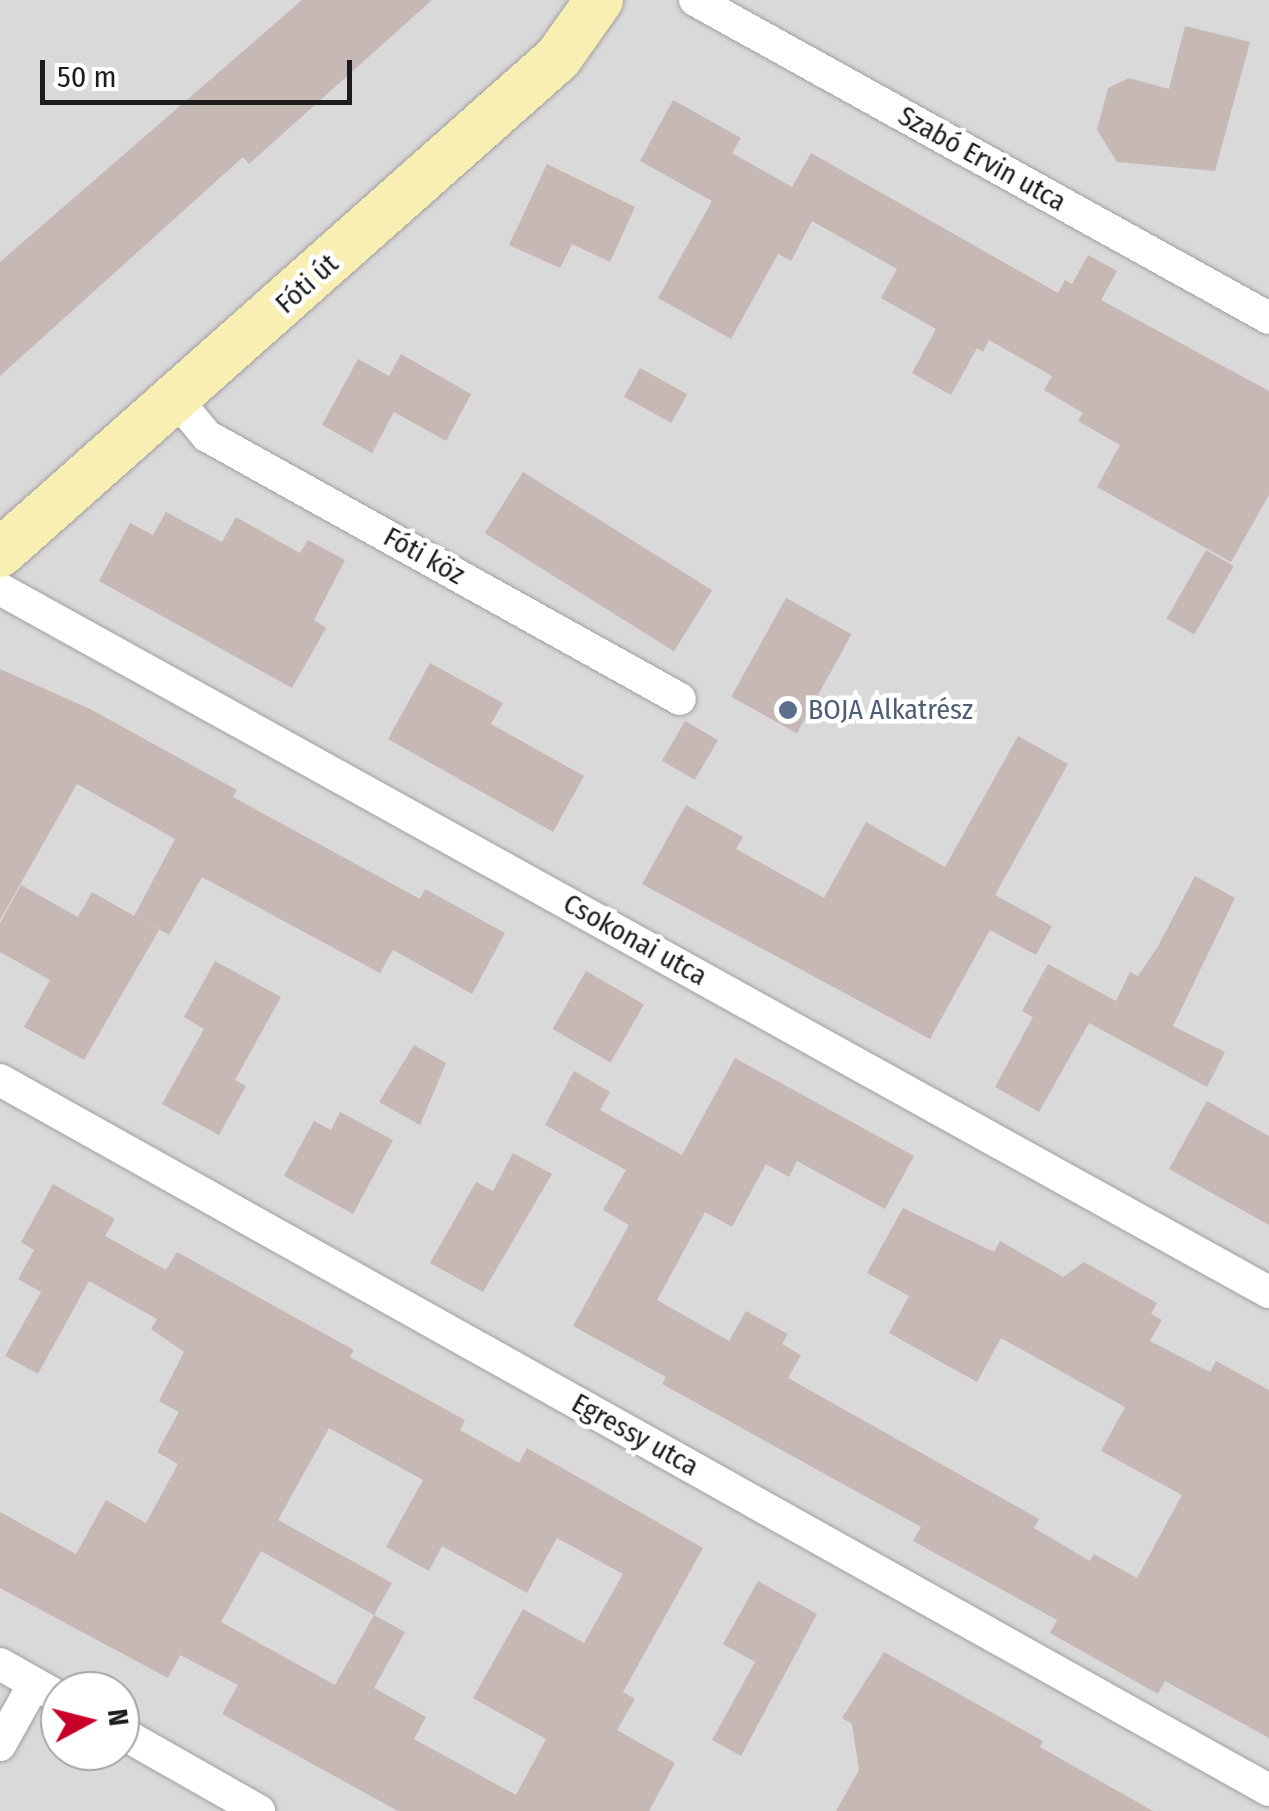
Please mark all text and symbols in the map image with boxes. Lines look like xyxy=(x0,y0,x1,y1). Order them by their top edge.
scale bar xyxy=(45,40,358,102)
text: 50 m xyxy=(57,59,117,95)
street label: Szabó Ervin utca xyxy=(892,99,1072,219)
street label: Fóti út xyxy=(269,247,345,321)
street label: Fóti köz xyxy=(378,520,470,592)
place label: BOJA Alkatrész xyxy=(808,693,973,727)
marker: BOJA Alkatrész xyxy=(777,699,799,721)
street label: Csokonai utca xyxy=(557,887,713,993)
street label: Egressy utca xyxy=(566,1386,704,1484)
north arrow xyxy=(40,1671,140,1771)
text: N xyxy=(101,1707,136,1728)

